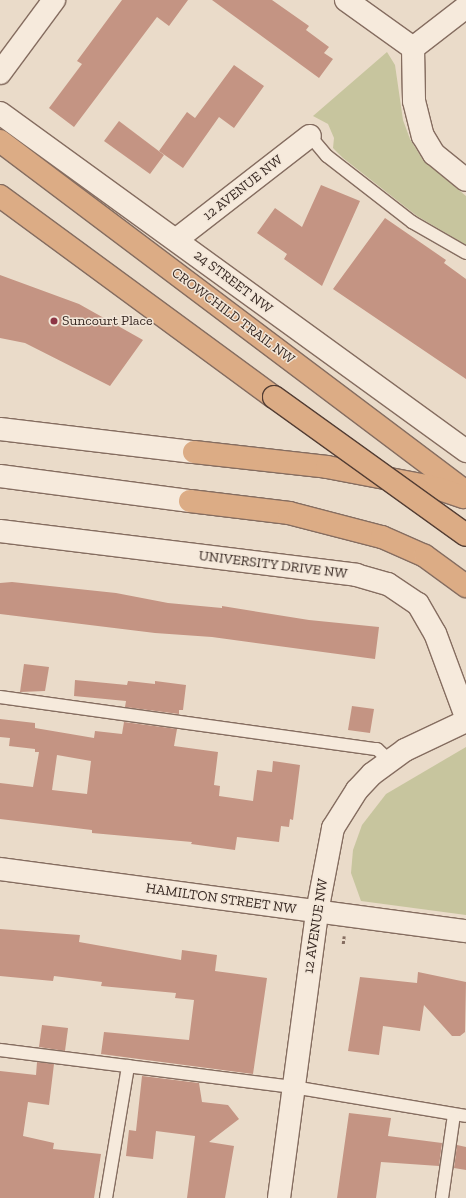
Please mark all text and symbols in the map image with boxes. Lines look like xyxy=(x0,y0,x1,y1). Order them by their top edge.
street label: 12 AVENUE NW xyxy=(200,152,286,224)
street label: 24 STREET NW xyxy=(190,247,276,317)
street label: CROWCHILD TRAIL NW xyxy=(168,264,298,368)
place label: Suncourt Place xyxy=(62,313,153,329)
marker: Suncourt Place xyxy=(49,316,59,326)
street label: UNIVERSITY DRIVE NW xyxy=(198,548,348,582)
street label: 12 AVENUE NW xyxy=(300,877,332,975)
street label: HAMILTON STREET NW xyxy=(145,880,297,918)

